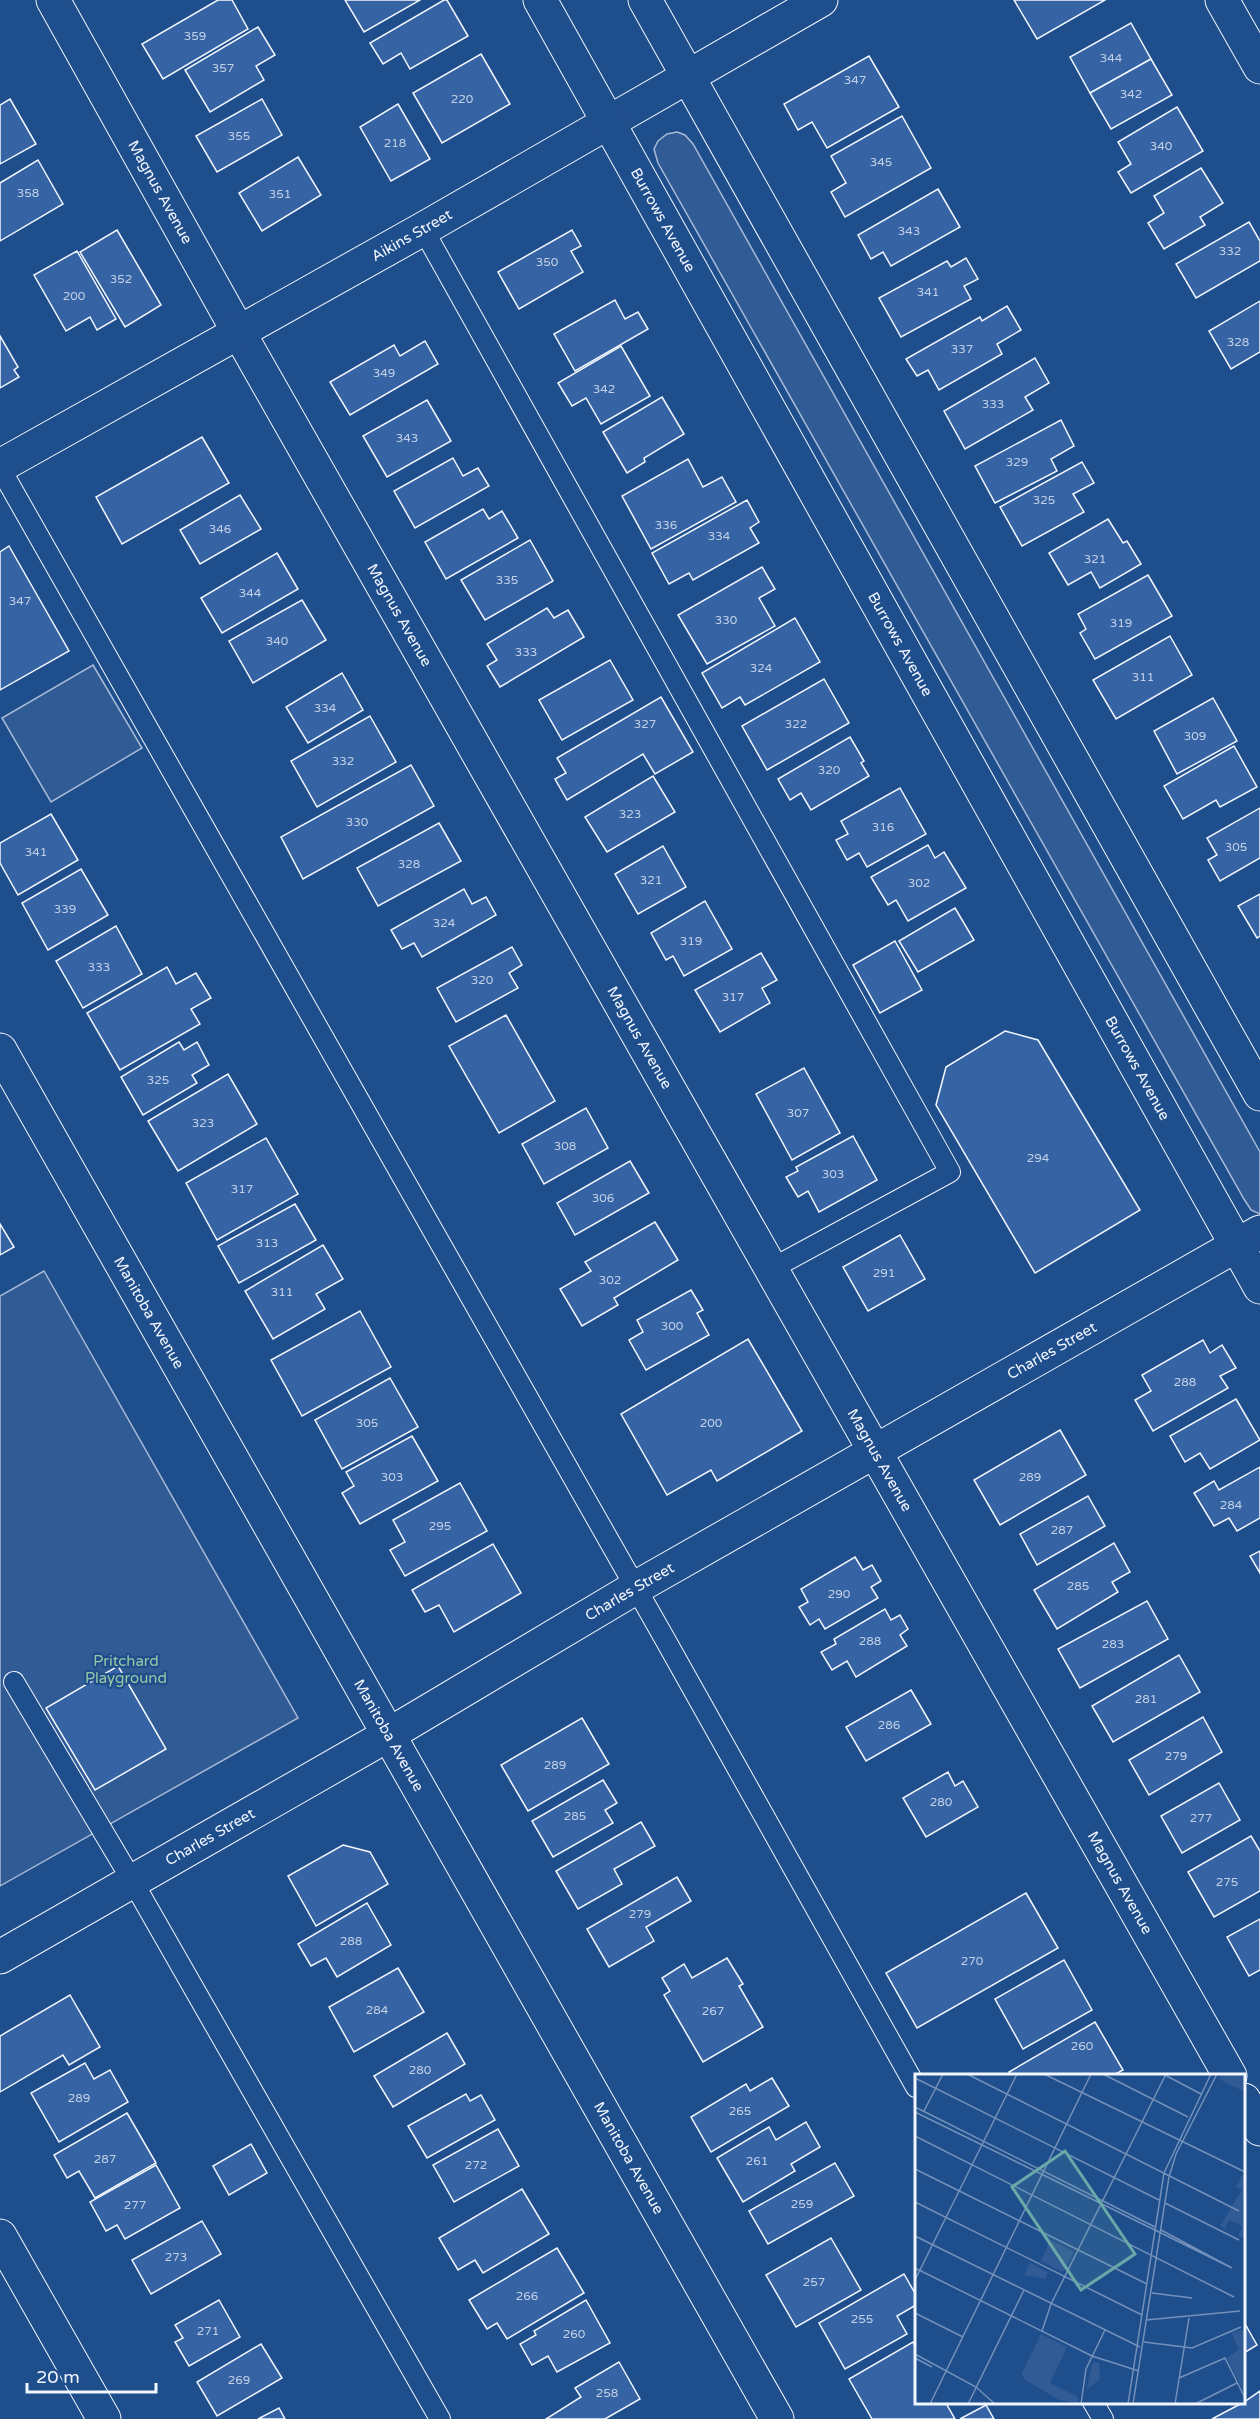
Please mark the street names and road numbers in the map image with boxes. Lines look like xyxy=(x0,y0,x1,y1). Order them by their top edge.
street label: Magnus Avenue xyxy=(124,137,196,247)
street label: Burrows Avenue xyxy=(627,165,699,275)
street label: Aikins Street xyxy=(368,205,456,265)
street label: Magnus Avenue xyxy=(363,560,436,670)
street label: Burrows Avenue xyxy=(864,589,937,699)
street label: Magnus Avenue xyxy=(603,983,676,1092)
street label: Burrows Avenue xyxy=(1101,1013,1174,1123)
street label: Manitoba Avenue xyxy=(110,1253,188,1372)
street label: Charles Street xyxy=(1004,1318,1100,1383)
street label: Magnus Avenue xyxy=(844,1405,916,1515)
street label: Charles Street xyxy=(582,1558,678,1625)
street label: Manitoba Avenue xyxy=(350,1676,428,1795)
street label: Charles Street xyxy=(162,1804,258,1869)
street label: Magnus Avenue xyxy=(1084,1828,1156,1937)
street label: Manitoba Avenue xyxy=(590,2099,668,2217)

